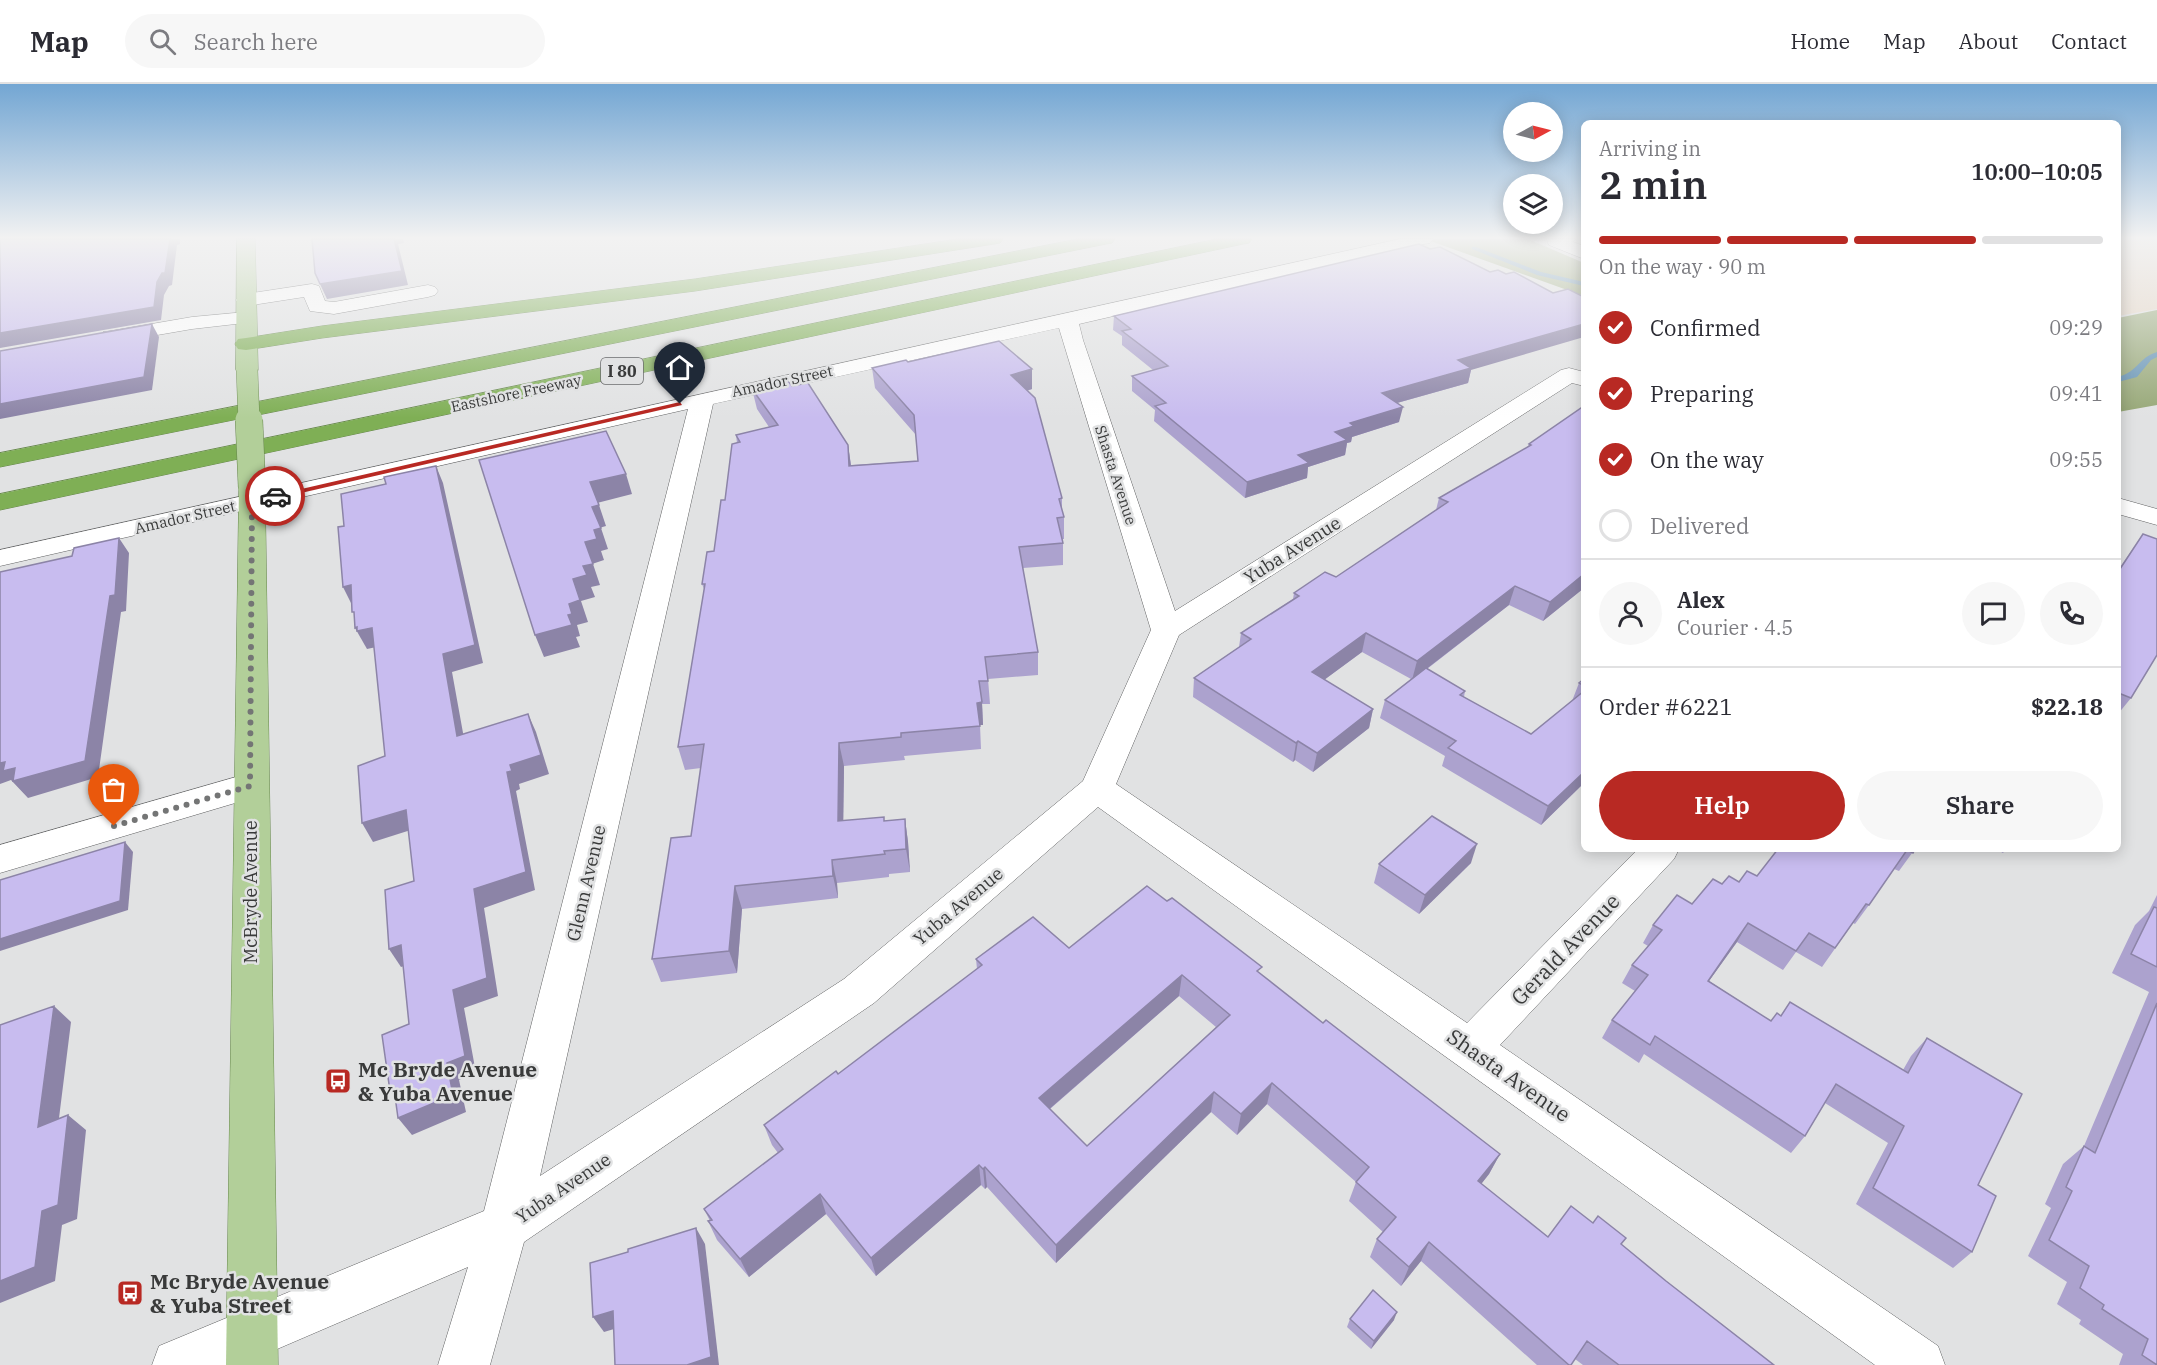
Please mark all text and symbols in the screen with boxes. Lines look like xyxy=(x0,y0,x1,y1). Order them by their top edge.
search box xyxy=(125,14,545,68)
text: Map xyxy=(30,23,89,60)
icon: search xyxy=(146,25,179,58)
text: Search here xyxy=(194,27,318,56)
text: Home xyxy=(1790,27,1850,55)
text: Map xyxy=(1883,27,1926,55)
text: About xyxy=(1959,27,2018,55)
text: Contact xyxy=(2051,27,2127,55)
north arrow xyxy=(1503,102,1563,162)
map controls xyxy=(1503,102,1563,234)
text: Arriving in xyxy=(1599,135,1701,162)
text: 10:00–10:05 xyxy=(1971,157,2103,186)
text: 2 min xyxy=(1599,159,1707,210)
button: layers xyxy=(1503,174,1563,234)
text: On the way · 90 m xyxy=(1599,253,1766,280)
icon: check xyxy=(1599,311,1632,344)
text: Confirmed xyxy=(1650,313,1761,342)
text: 09:29 xyxy=(2049,314,2103,341)
pin xyxy=(654,342,705,404)
icon: home xyxy=(663,351,696,384)
road number: I 80 xyxy=(601,358,643,384)
street label: Amador Street xyxy=(730,361,834,401)
street label: Eastshore Freeway xyxy=(449,370,583,416)
icon: check xyxy=(1599,377,1632,410)
text: Preparing xyxy=(1650,379,1754,408)
text: 09:41 xyxy=(2049,380,2103,407)
street label: Shasta Avenue xyxy=(1091,423,1141,527)
icon: check xyxy=(1599,443,1632,476)
text: On the way xyxy=(1650,445,1764,474)
text: 09:55 xyxy=(2049,446,2103,473)
courier xyxy=(245,466,305,526)
icon: car xyxy=(259,480,292,513)
street label: Amador Street xyxy=(133,496,237,538)
street label: Yuba Avenue xyxy=(1239,511,1345,589)
text: Delivered xyxy=(1650,511,1749,540)
button: person xyxy=(1599,582,1662,645)
button: chat xyxy=(1962,582,2025,645)
button: phone xyxy=(2040,582,2103,645)
text: Alex xyxy=(1677,585,1725,614)
text: Courier · 4.5 xyxy=(1677,614,1793,641)
text: Order #6221 xyxy=(1599,692,1733,721)
text: $22.18 xyxy=(2031,692,2103,721)
pin xyxy=(88,764,139,826)
button: Help xyxy=(1599,771,1845,840)
button: Share xyxy=(1857,771,2103,840)
icon: bag xyxy=(97,773,130,806)
street label: McBryde Avenue xyxy=(239,820,262,964)
street label: Glenn Avenue xyxy=(561,823,611,943)
street label: Yuba Avenue xyxy=(908,862,1008,950)
street label: Gerald Avenue xyxy=(1505,887,1625,1011)
street label: Shasta Avenue xyxy=(1442,1022,1576,1128)
place label: Mc Bryde Avenue & Yuba Avenue xyxy=(358,1055,537,1107)
bus stop icon: Mc Bryde Avenue & Yuba Avenue xyxy=(323,1066,353,1096)
street label: Yuba Avenue xyxy=(511,1148,615,1228)
place label: Mc Bryde Avenue & Yuba Street xyxy=(150,1267,329,1319)
bus stop icon: Mc Bryde Avenue & Yuba Street xyxy=(115,1278,145,1308)

